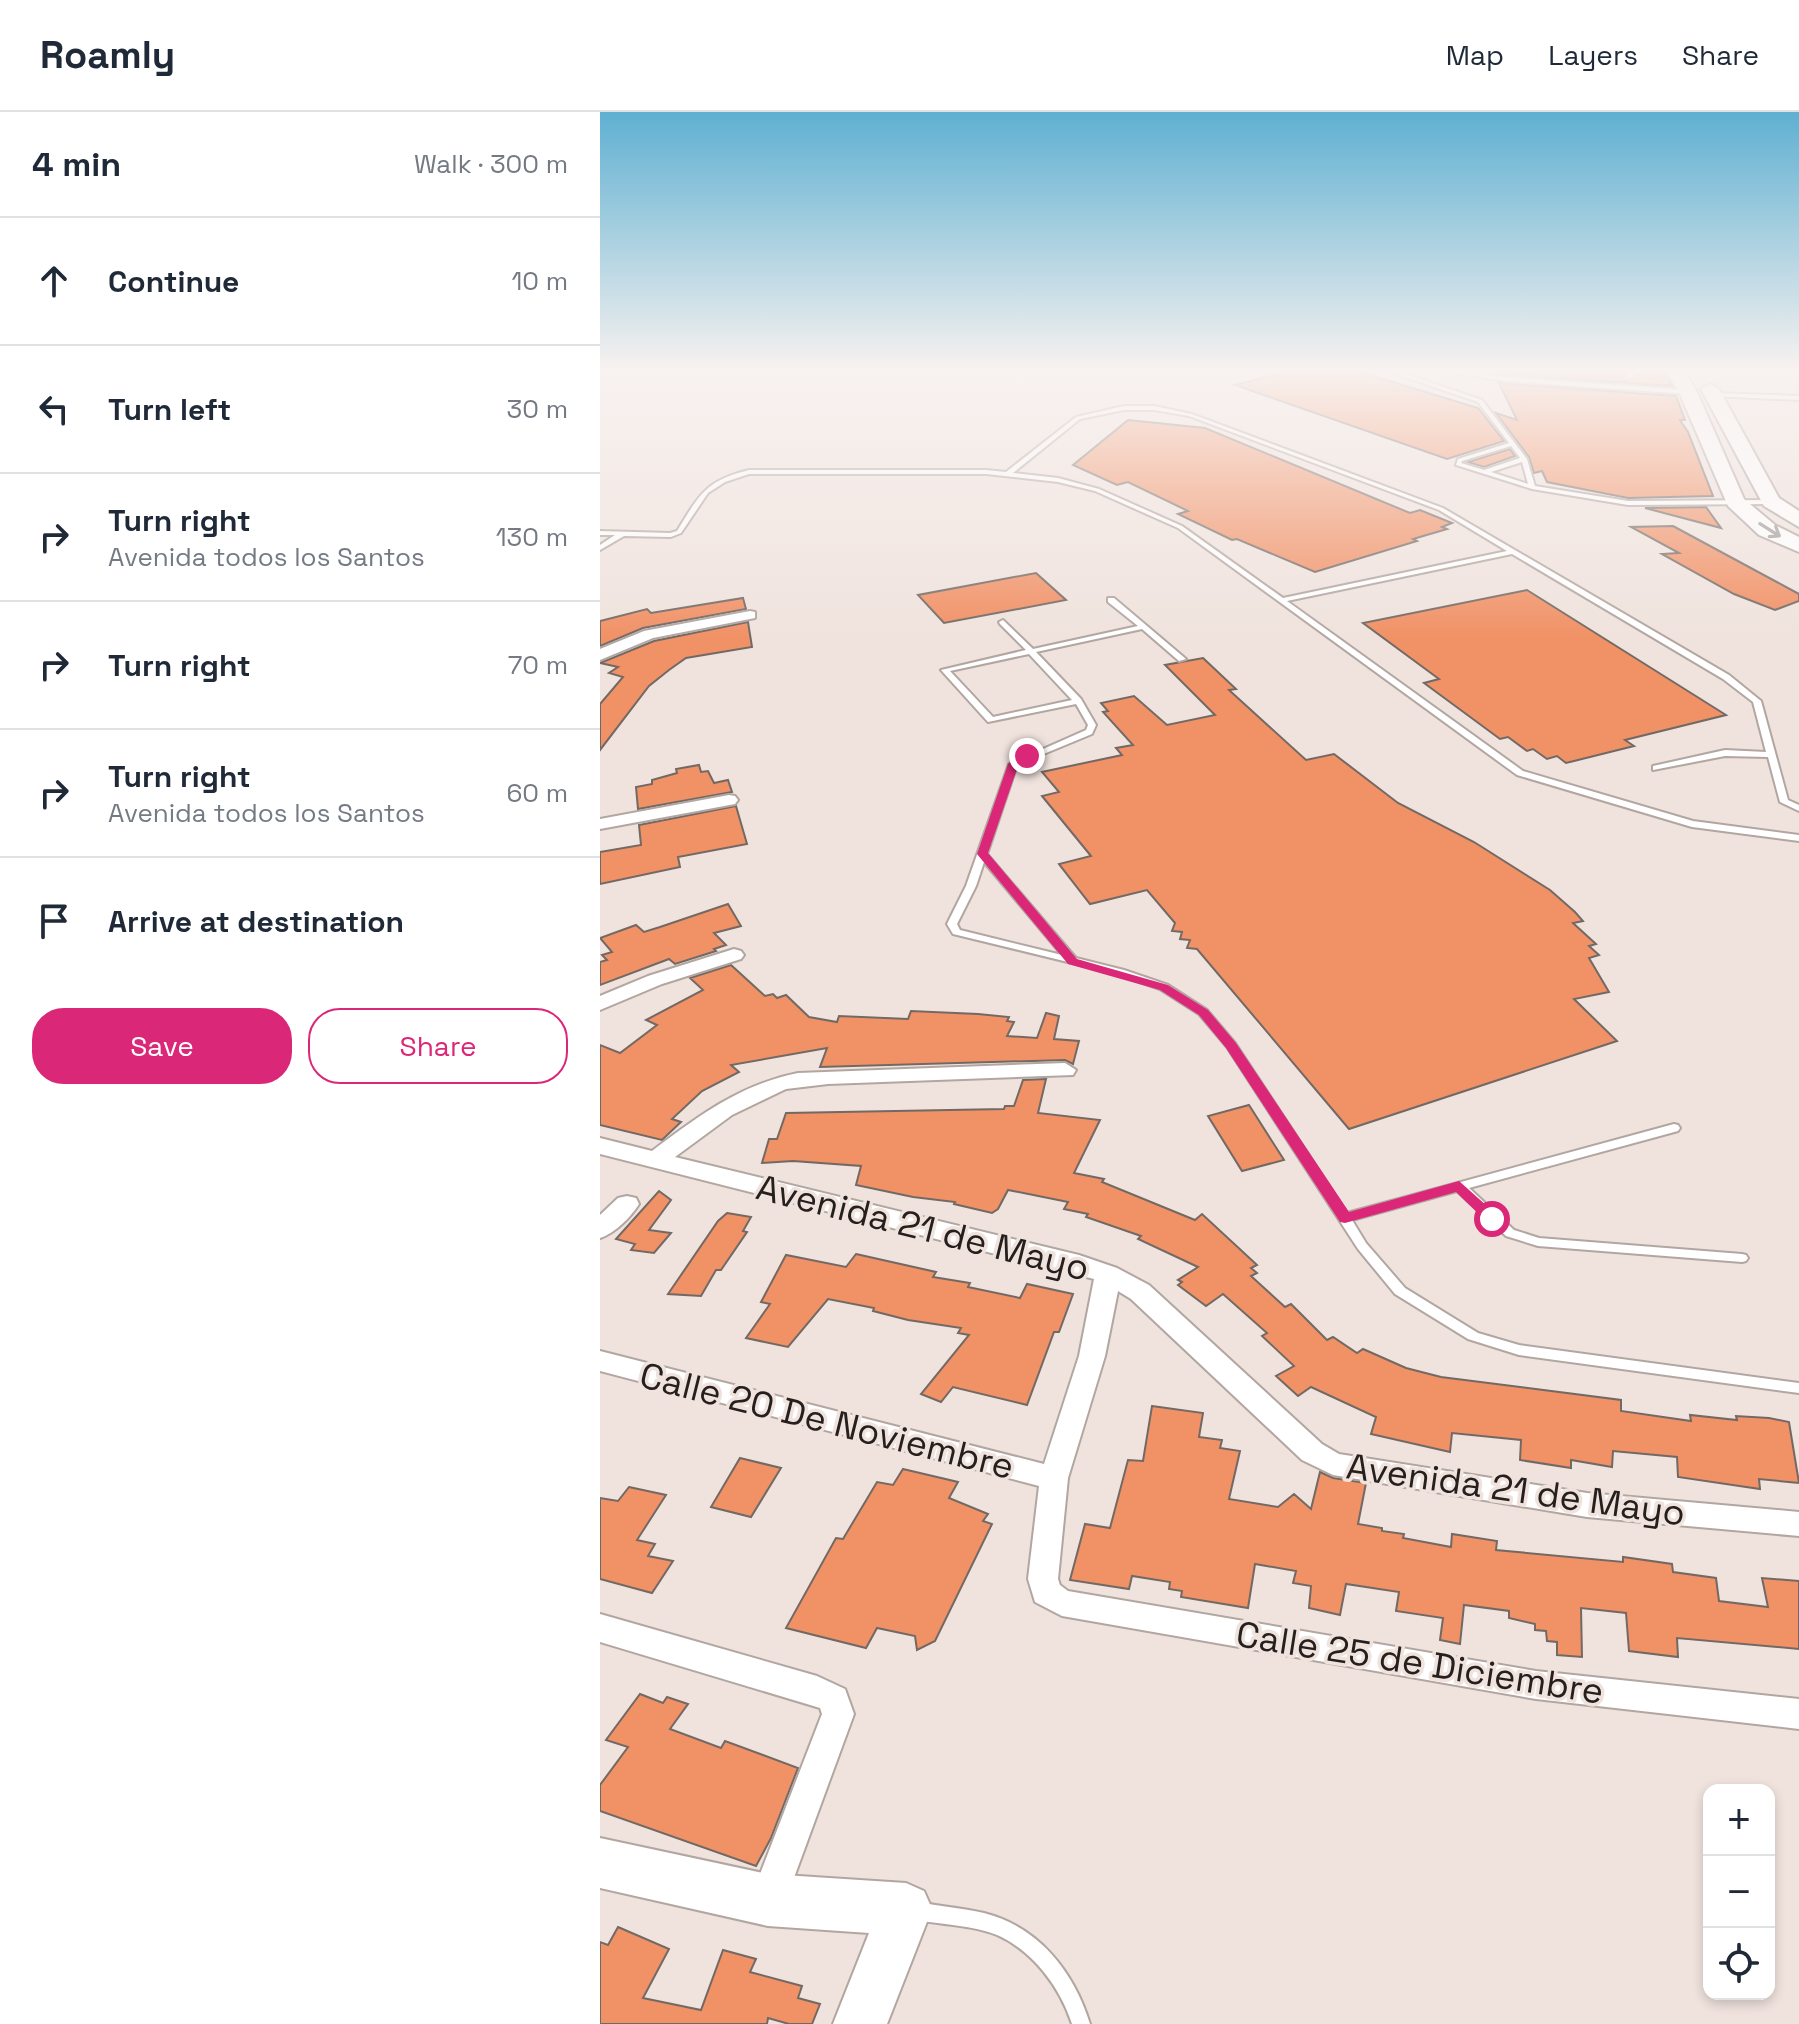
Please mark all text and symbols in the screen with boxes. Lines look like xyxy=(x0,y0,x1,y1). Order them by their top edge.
text: Roamly xyxy=(40,31,175,79)
text: Map xyxy=(1446,37,1504,73)
text: Layers xyxy=(1548,37,1638,73)
text: Share xyxy=(1682,37,1759,73)
text: 4 min xyxy=(32,143,121,186)
text: Walk · 300 m xyxy=(414,147,568,181)
icon: ahead xyxy=(32,259,76,303)
text: Continue xyxy=(108,262,239,301)
text: 10 m xyxy=(511,264,568,298)
icon: left xyxy=(32,387,76,431)
text: Turn left xyxy=(108,390,231,429)
text: 30 m xyxy=(507,392,568,426)
text: Turn right xyxy=(108,501,251,540)
icon: right xyxy=(32,515,76,559)
text: 130 m xyxy=(496,520,568,554)
one-way arrow xyxy=(1758,522,1781,538)
text: Avenida todos los Santos xyxy=(108,540,425,574)
icon: right xyxy=(32,643,76,687)
text: Turn right xyxy=(108,646,251,685)
text: 70 m xyxy=(508,648,568,682)
route end xyxy=(1009,738,1045,774)
text: Turn right xyxy=(108,757,251,796)
icon: right xyxy=(32,771,76,815)
text: 60 m xyxy=(506,776,568,810)
text: Avenida todos los Santos xyxy=(108,796,425,830)
icon: arrive xyxy=(32,899,76,943)
text: Arrive at destination xyxy=(108,902,404,941)
button: Save xyxy=(32,1008,292,1084)
button: Share xyxy=(308,1008,568,1084)
street label: Avenida 21 de Mayo xyxy=(752,1164,1094,1292)
route start xyxy=(1474,1201,1510,1237)
street label: Calle 20 De Noviembre xyxy=(635,1352,1019,1490)
street label: Avenida 21 de Mayo xyxy=(1344,1443,1688,1537)
street label: Calle 25 de Diciembre xyxy=(1233,1611,1607,1715)
map controls xyxy=(1703,1784,1775,2000)
button: + xyxy=(1703,1784,1775,1856)
button: − xyxy=(1703,1856,1775,1928)
button: locate xyxy=(1703,1928,1775,2000)

